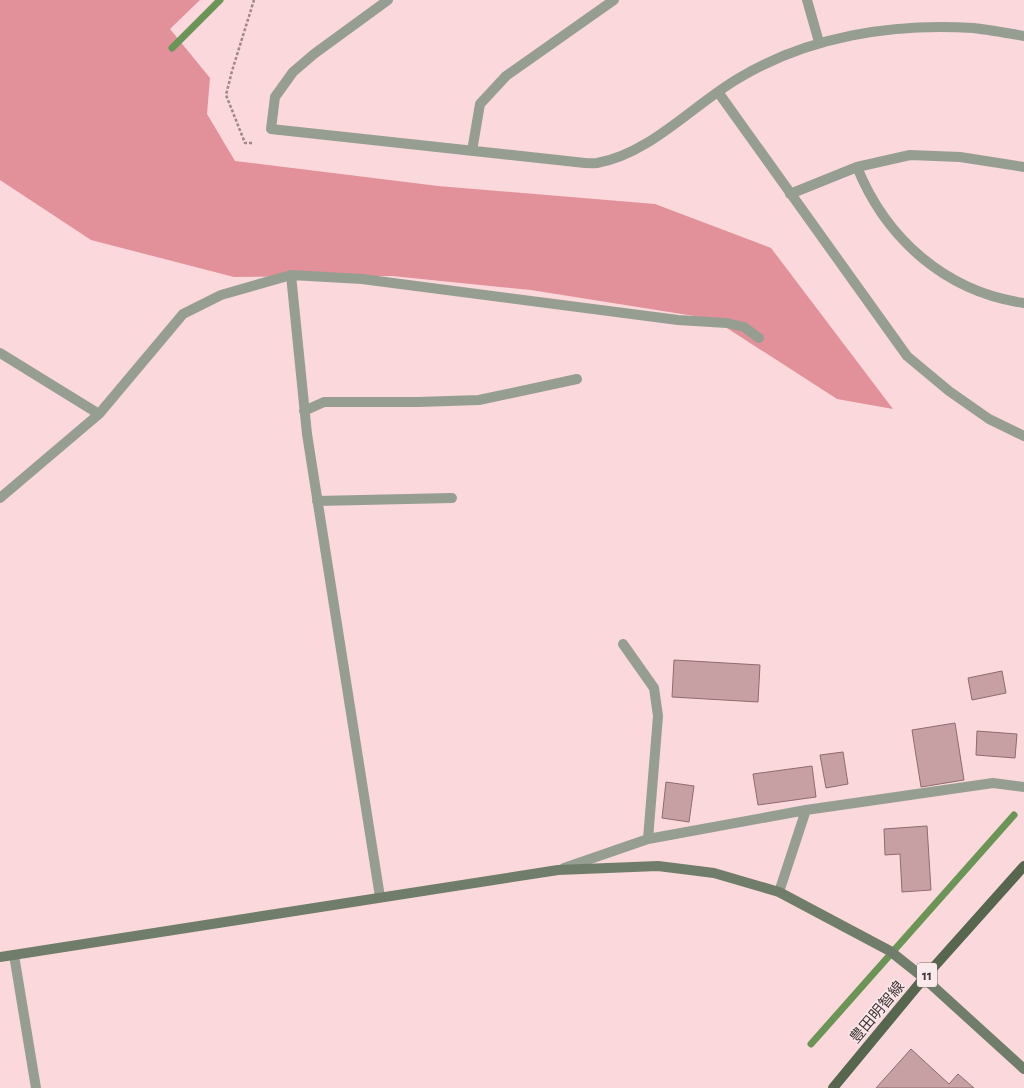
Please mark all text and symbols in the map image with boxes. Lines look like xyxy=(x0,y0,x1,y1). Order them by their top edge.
road number: 11 xyxy=(917,963,937,987)
street label: 豊田明智線 xyxy=(847,978,907,1046)

